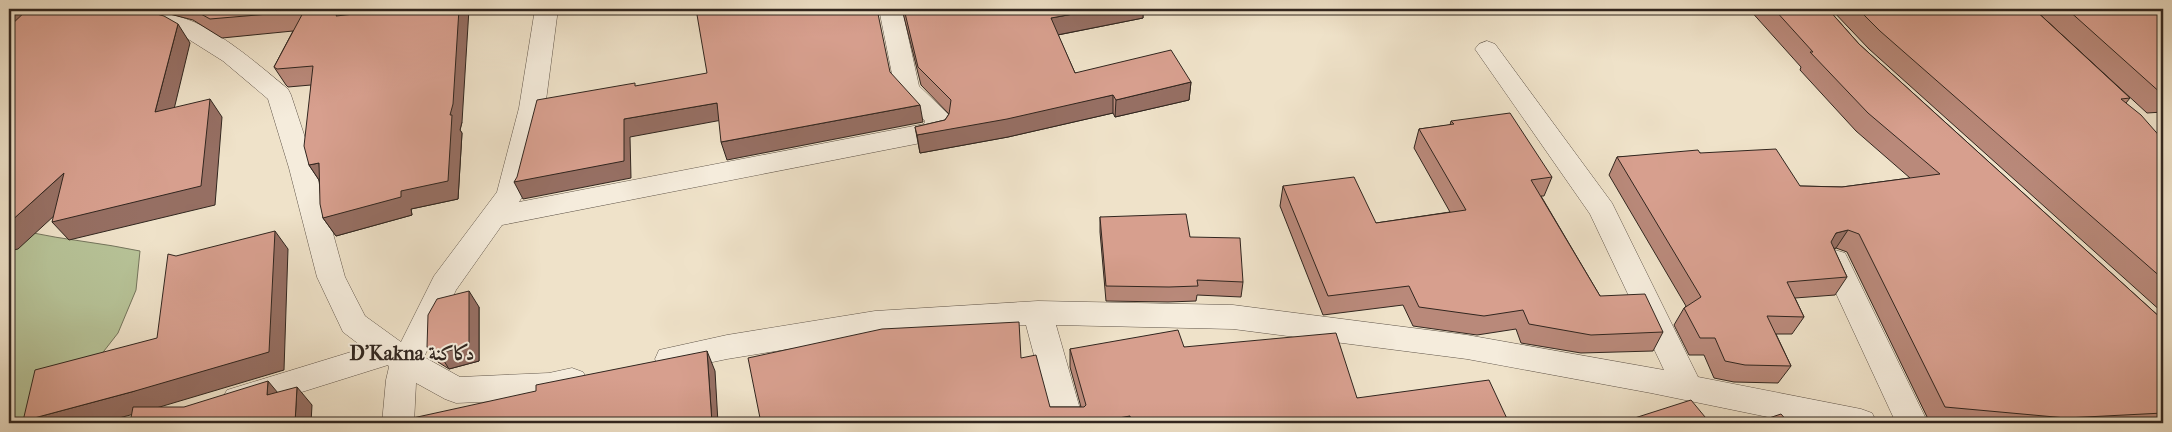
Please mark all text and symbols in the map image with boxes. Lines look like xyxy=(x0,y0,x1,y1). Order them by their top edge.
district label: D'Kakna دكاكنة xyxy=(349,342,475,365)

